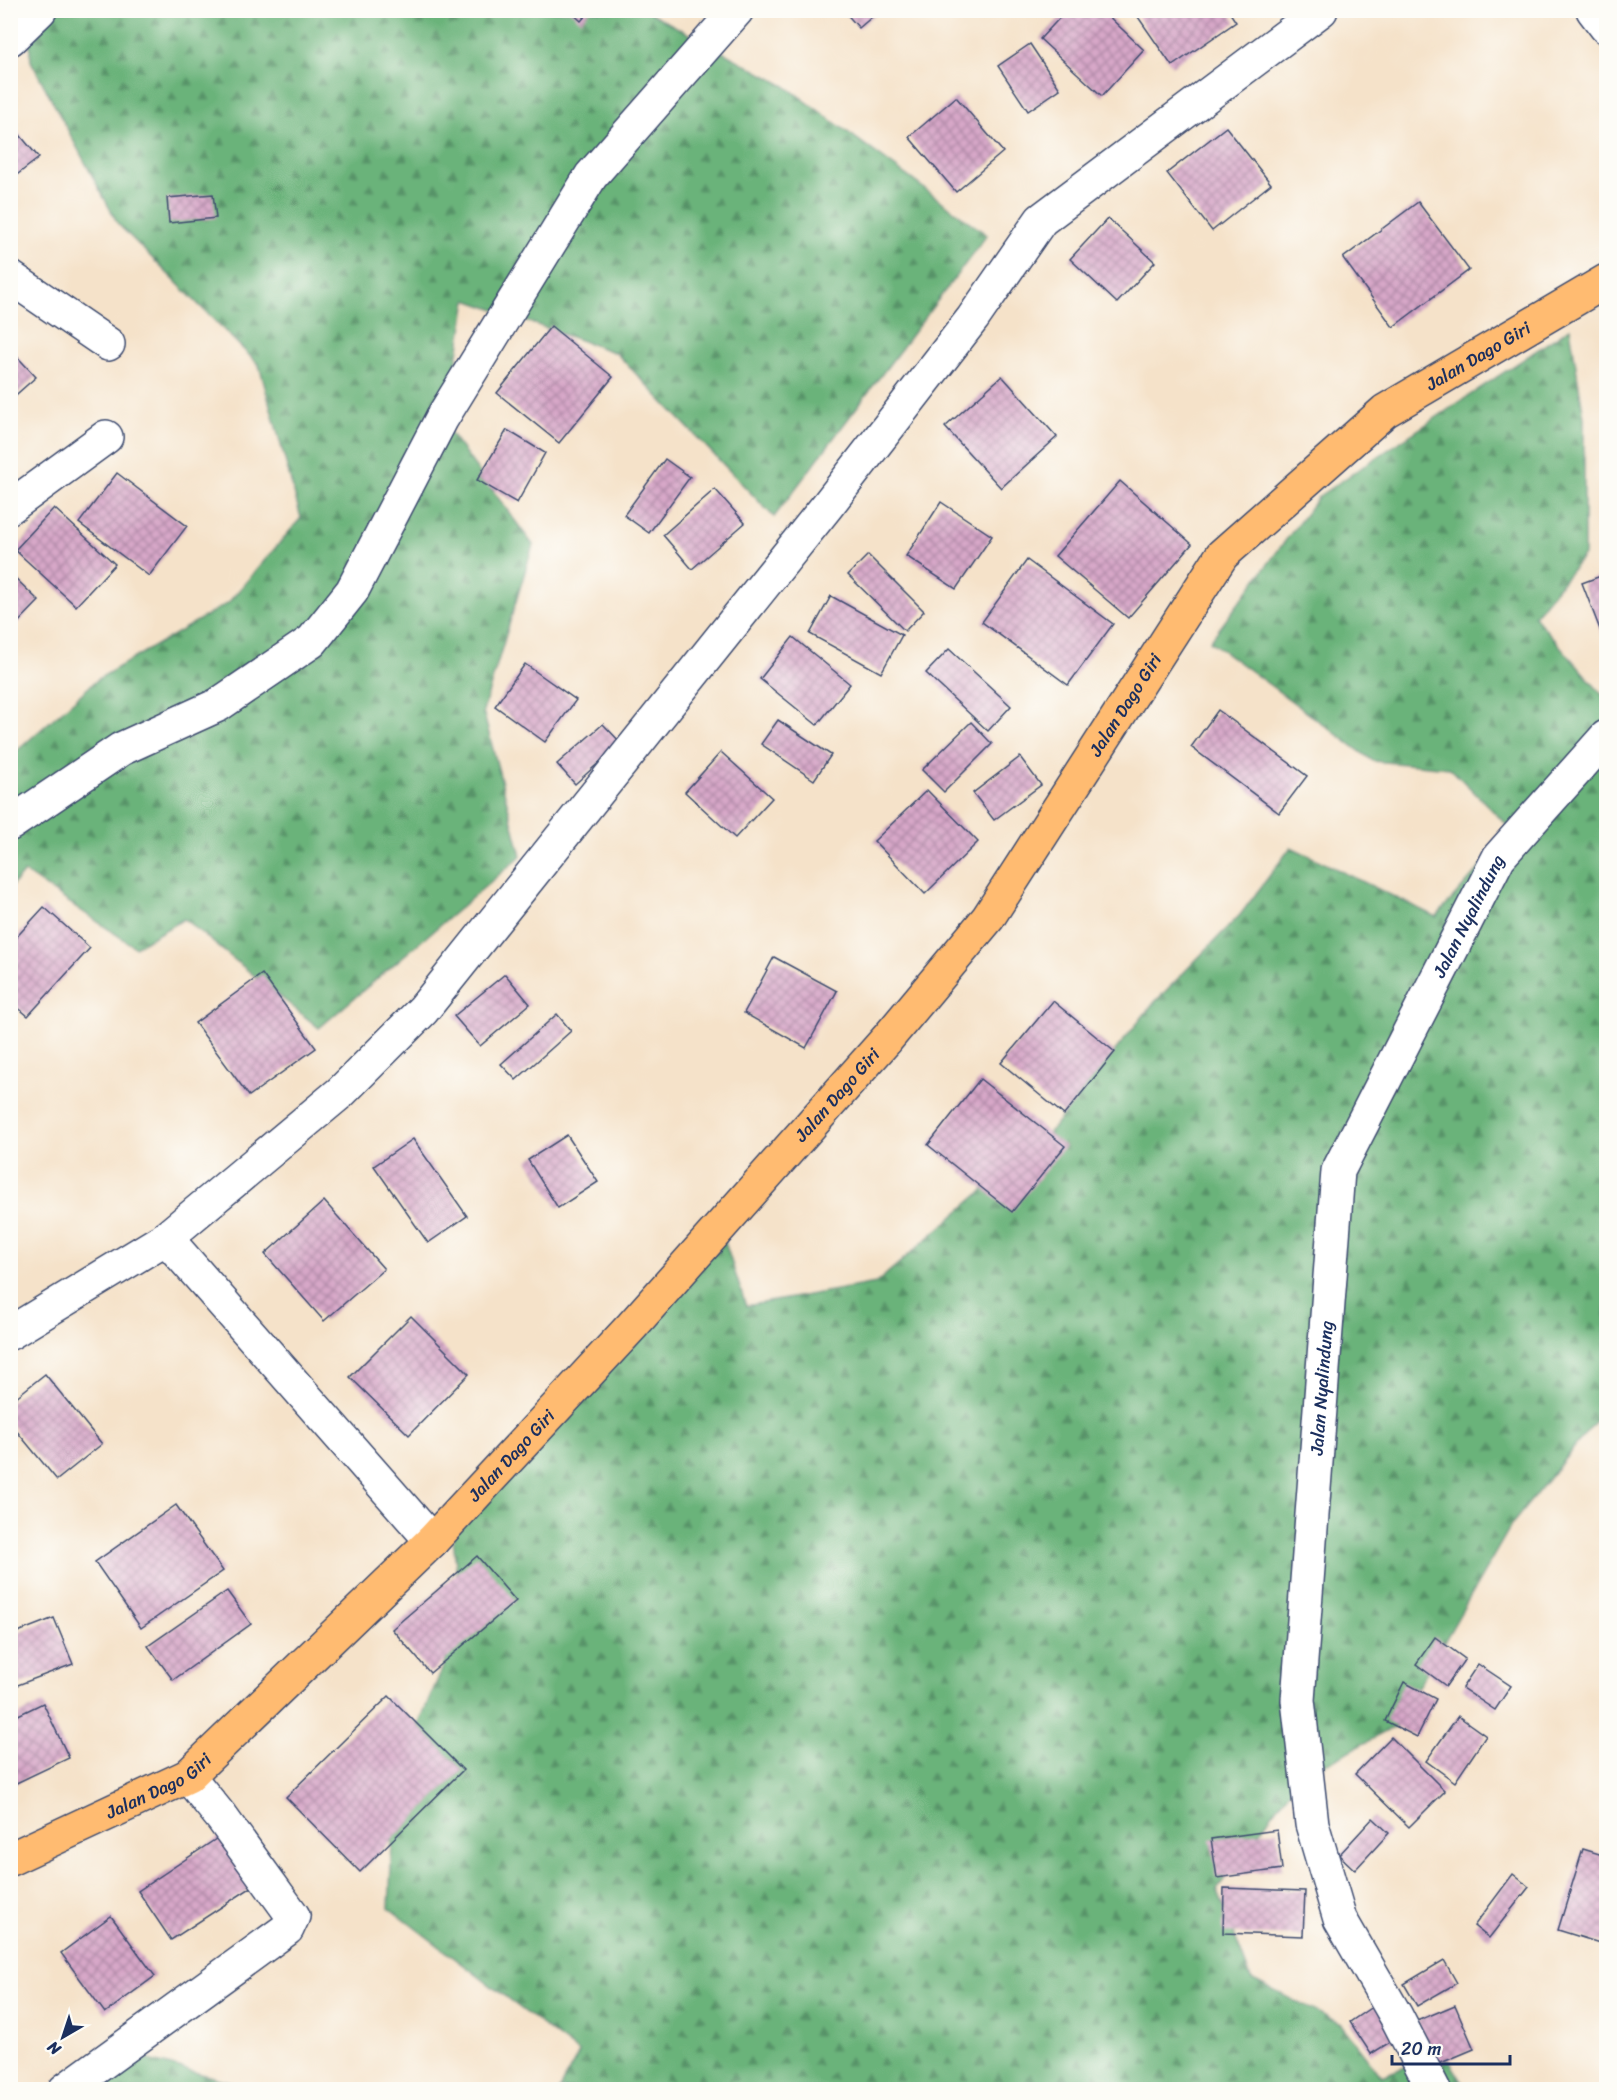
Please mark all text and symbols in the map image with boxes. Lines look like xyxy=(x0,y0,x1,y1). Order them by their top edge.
street label: Jalan Dago Giri xyxy=(1419,312,1538,400)
street label: Jalan Dago Giri xyxy=(1080,646,1171,764)
street label: Jalan Nyalindung xyxy=(1423,849,1514,984)
street label: Jalan Dago Giri xyxy=(786,1040,889,1150)
street label: Jalan Nyalindung xyxy=(1300,1320,1343,1457)
street label: Jalan Dago Giri xyxy=(459,1401,564,1510)
street label: Jalan Dago Giri xyxy=(100,1744,220,1829)
north arrow xyxy=(33,2007,93,2067)
scale bar xyxy=(1392,2028,1510,2066)
text: N xyxy=(40,2033,68,2064)
text: 20 m xyxy=(1401,2033,1441,2065)

